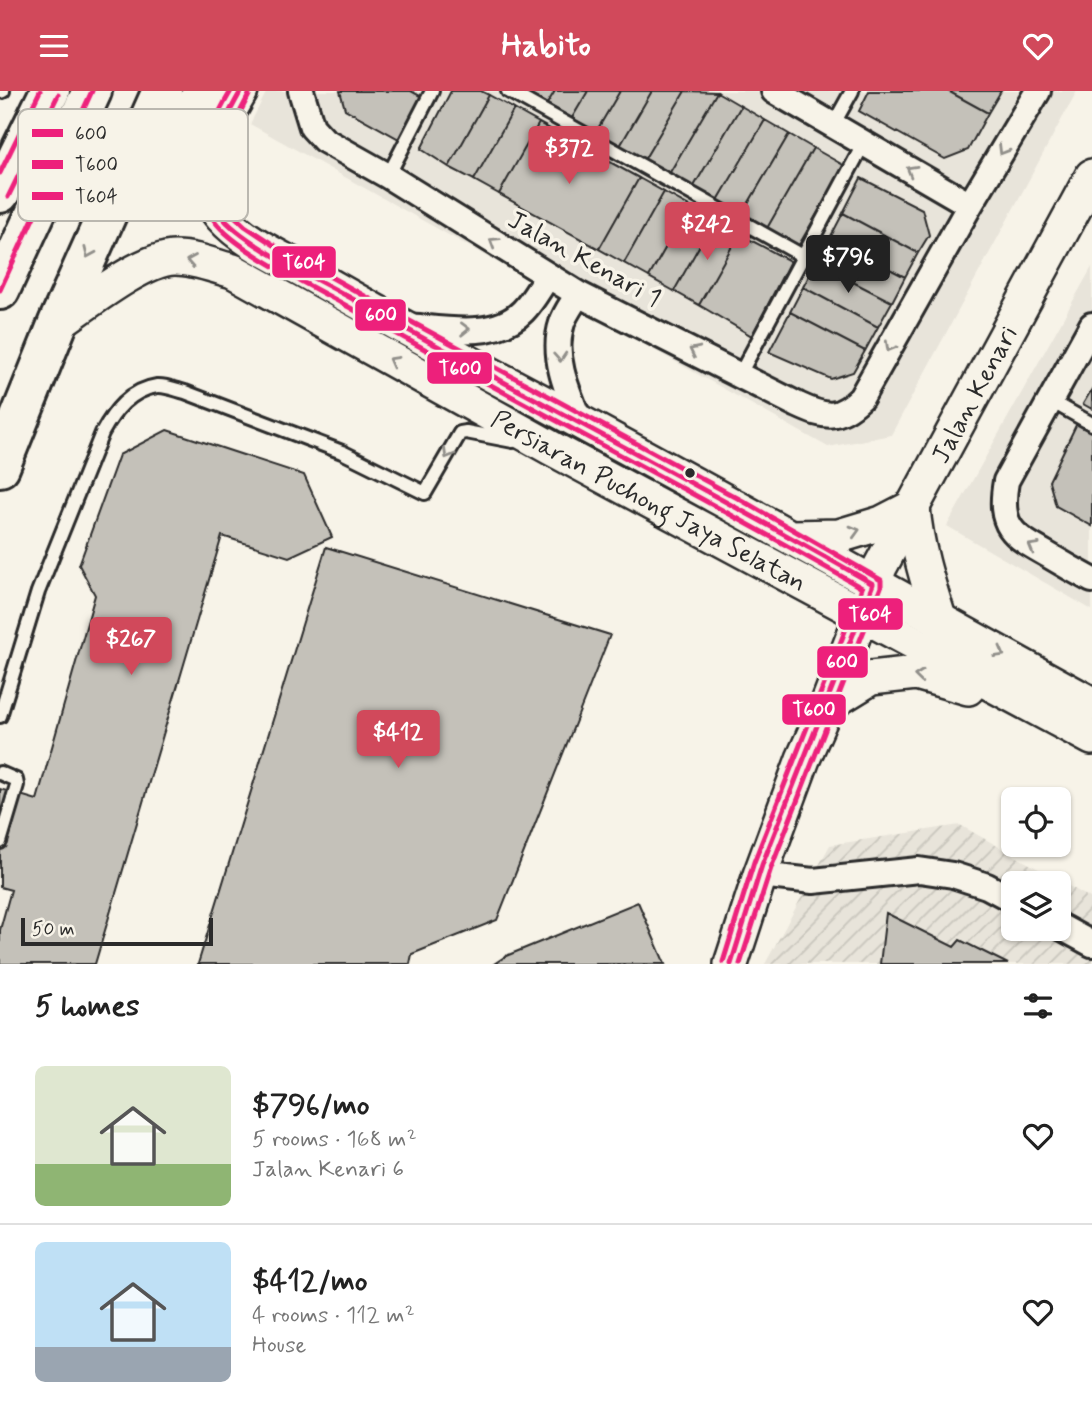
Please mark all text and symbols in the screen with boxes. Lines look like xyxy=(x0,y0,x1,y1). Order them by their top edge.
text: Habito xyxy=(501,25,591,67)
icon: menu xyxy=(35,27,73,65)
icon: heart xyxy=(1019,27,1057,65)
legend xyxy=(18,109,248,221)
text: 600 xyxy=(75,122,107,147)
pin: $372 xyxy=(528,127,610,186)
text: $372 xyxy=(544,134,594,164)
one-way arrow xyxy=(998,142,1011,155)
text: T600 xyxy=(75,153,118,178)
one-way arrow xyxy=(906,166,919,179)
text: T604 xyxy=(75,185,118,210)
pin: $242 xyxy=(666,202,748,262)
street label: Jalan Kenari 1 xyxy=(501,204,667,316)
text: $242 xyxy=(681,210,733,240)
pin: $796 xyxy=(807,235,889,295)
one-way arrow xyxy=(489,238,502,251)
text: $796 xyxy=(822,243,874,273)
one-way arrow xyxy=(83,245,97,258)
line badge: T604 xyxy=(271,245,337,279)
text: T604 xyxy=(283,251,326,276)
one-way arrow xyxy=(185,254,197,269)
line badge: 600 xyxy=(354,298,407,332)
text: 600 xyxy=(365,303,397,328)
street label: Jalan Kenari xyxy=(924,320,1027,470)
one-way arrow xyxy=(460,321,471,337)
one-way arrow xyxy=(885,340,898,352)
one-way arrow xyxy=(689,346,701,360)
line badge: T600 xyxy=(426,351,493,385)
one-way arrow xyxy=(553,352,568,363)
one-way arrow xyxy=(388,356,401,369)
text: T600 xyxy=(438,357,482,382)
street label: Persiaran Puchong Jaya Selatan xyxy=(485,403,812,601)
one-way arrow xyxy=(443,447,456,460)
unlabelled marker xyxy=(683,466,697,480)
one-way arrow xyxy=(849,525,861,540)
one-way arrow xyxy=(1027,542,1040,555)
line badge: T604 xyxy=(837,597,904,631)
text: T604 xyxy=(849,603,892,628)
pin: $267 xyxy=(90,617,172,677)
text: $267 xyxy=(106,625,156,655)
line badge: 600 xyxy=(816,645,869,679)
one-way arrow xyxy=(992,645,1005,659)
text: 600 xyxy=(826,650,858,675)
one-way arrow xyxy=(913,668,925,683)
line badge: T600 xyxy=(781,693,847,726)
text: T600 xyxy=(792,698,836,723)
pin: $412 xyxy=(357,711,439,770)
text: $412 xyxy=(373,718,423,748)
map controls xyxy=(1001,787,1071,941)
button: locate xyxy=(1001,787,1071,857)
button: layers xyxy=(1001,871,1071,941)
scale bar xyxy=(21,915,214,947)
text: 50 m xyxy=(32,917,75,942)
text: 5 homes xyxy=(35,987,140,1026)
icon: filters xyxy=(1019,987,1057,1025)
text: $796/mo xyxy=(252,1086,370,1125)
icon: home xyxy=(91,1094,175,1178)
icon: heart xyxy=(1019,1117,1057,1155)
text: 5 rooms · 168 m² xyxy=(252,1125,417,1155)
text: Jalan Kenari 6 xyxy=(252,1155,404,1185)
text: $412/mo xyxy=(252,1262,368,1301)
icon: home xyxy=(91,1270,175,1354)
icon: heart xyxy=(1019,1293,1057,1331)
text: 4 rooms · 112 m² xyxy=(252,1301,415,1331)
text: House xyxy=(252,1331,306,1361)

